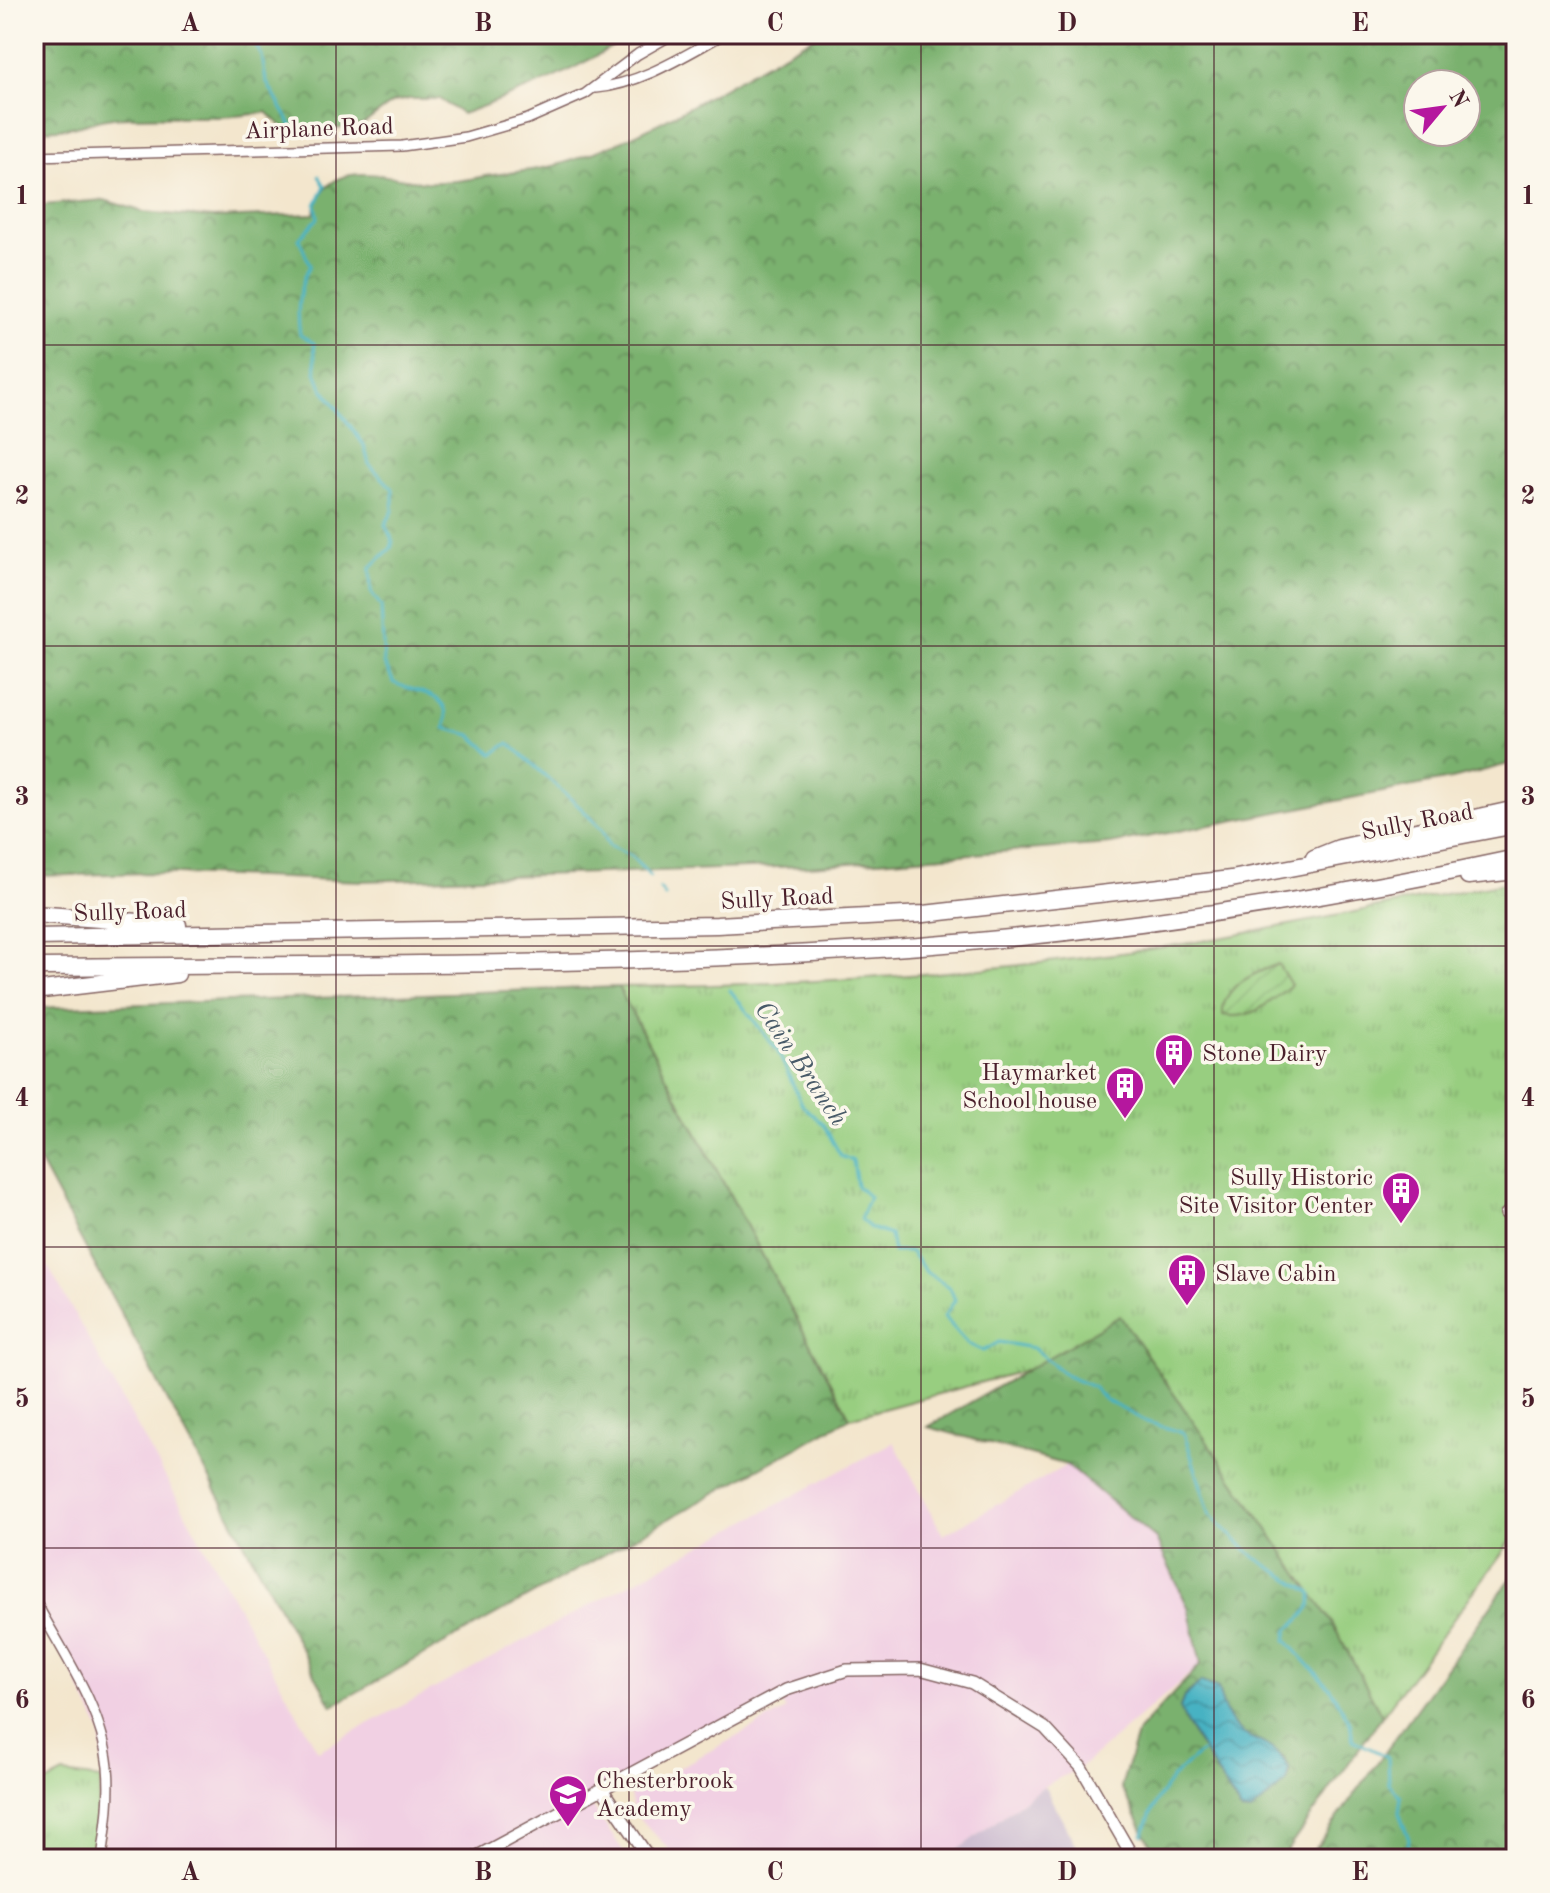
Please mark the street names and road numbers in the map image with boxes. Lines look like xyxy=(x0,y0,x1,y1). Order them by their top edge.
street label: Airplane Road xyxy=(244,115,394,145)
street label: Sully Road xyxy=(1359,800,1475,846)
street label: Sully Road xyxy=(720,885,834,915)
street label: Sully Road xyxy=(73,899,187,927)

